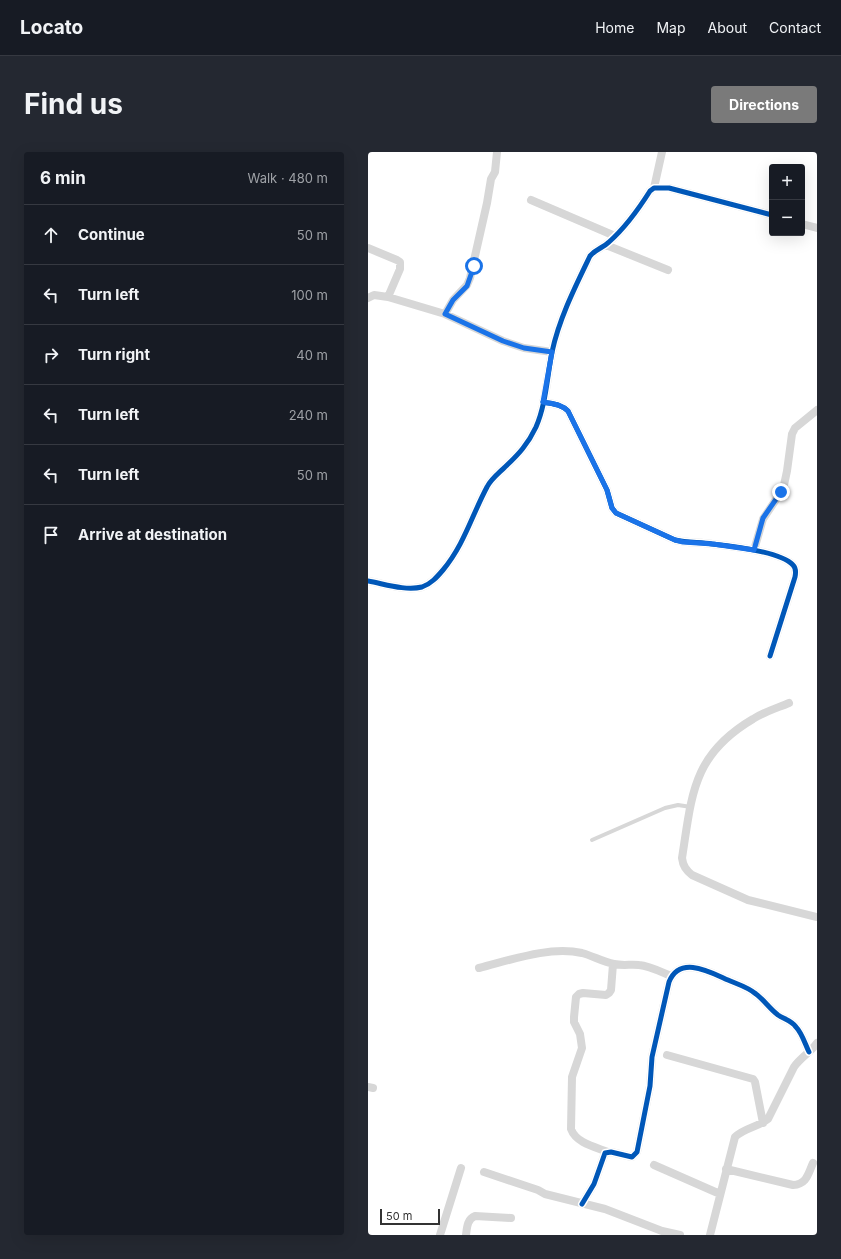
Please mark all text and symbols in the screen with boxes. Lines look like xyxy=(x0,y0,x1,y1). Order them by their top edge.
text: Locato xyxy=(20,16,83,39)
text: Home xyxy=(595,19,634,36)
text: Map xyxy=(656,19,686,36)
text: About xyxy=(708,19,747,36)
text: Contact xyxy=(769,19,821,36)
button: Directions xyxy=(711,86,817,123)
text: Find us xyxy=(24,87,123,121)
map controls xyxy=(769,164,805,236)
button: + xyxy=(769,164,805,200)
text: 6 min xyxy=(40,168,86,188)
text: Walk · 480 m xyxy=(248,170,328,186)
button: − xyxy=(769,200,805,236)
icon: ahead xyxy=(40,224,62,246)
text: Continue xyxy=(78,225,145,244)
text: 50 m xyxy=(297,227,328,243)
route start xyxy=(465,257,483,275)
icon: left xyxy=(40,284,62,306)
text: Turn left xyxy=(78,285,139,304)
text: 100 m xyxy=(291,287,328,303)
icon: right xyxy=(40,344,62,366)
text: Turn right xyxy=(78,345,150,364)
text: 40 m xyxy=(296,347,328,363)
icon: left xyxy=(40,404,62,426)
text: Turn left xyxy=(78,405,139,424)
text: 240 m xyxy=(289,407,328,423)
icon: left xyxy=(40,464,62,486)
text: Turn left xyxy=(78,465,139,484)
text: 50 m xyxy=(297,467,328,483)
route end xyxy=(772,483,790,501)
icon: arrive xyxy=(40,524,62,546)
text: Arrive at destination xyxy=(78,525,227,544)
scale bar xyxy=(380,1207,440,1226)
text: 50 m xyxy=(386,1209,412,1223)

